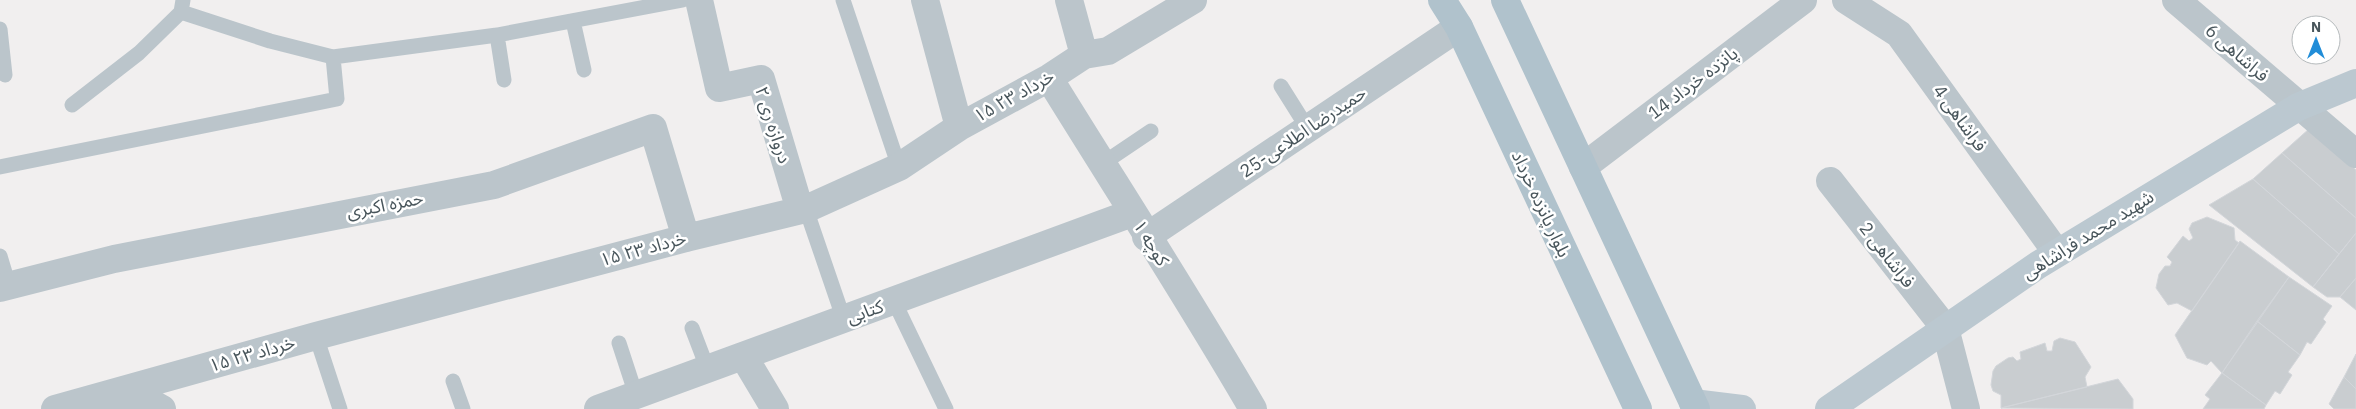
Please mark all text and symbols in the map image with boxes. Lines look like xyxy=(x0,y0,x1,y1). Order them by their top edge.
north arrow xyxy=(2291,15,2341,65)
text: N xyxy=(2311,18,2321,36)
street label: فراشاهی 6 xyxy=(2201,19,2274,87)
street label: پانزده خرداد 14 xyxy=(1643,41,1742,124)
street label: ۱۵ خرداد ۲۳ xyxy=(970,64,1058,127)
street label: فراشاهی 4 xyxy=(1928,80,1992,156)
street label: حمیدرضا اطلاعی-25 xyxy=(1235,81,1370,182)
street label: دروازه ری ۲ xyxy=(750,83,797,166)
street label: بلوار پانزده خرداد xyxy=(1507,147,1576,261)
street label: شهید محمد فراشاهی xyxy=(2018,185,2158,284)
street label: حمزه اکبری xyxy=(345,186,425,223)
street label: کوچه ۱ xyxy=(1128,216,1175,270)
street label: فراشاهی 2 xyxy=(1855,217,1920,292)
street label: ۱۵ خرداد ۲۳ xyxy=(597,226,689,271)
street label: کتابی xyxy=(843,294,887,329)
street label: ۱۵ خرداد ۲۳ xyxy=(206,330,297,377)

